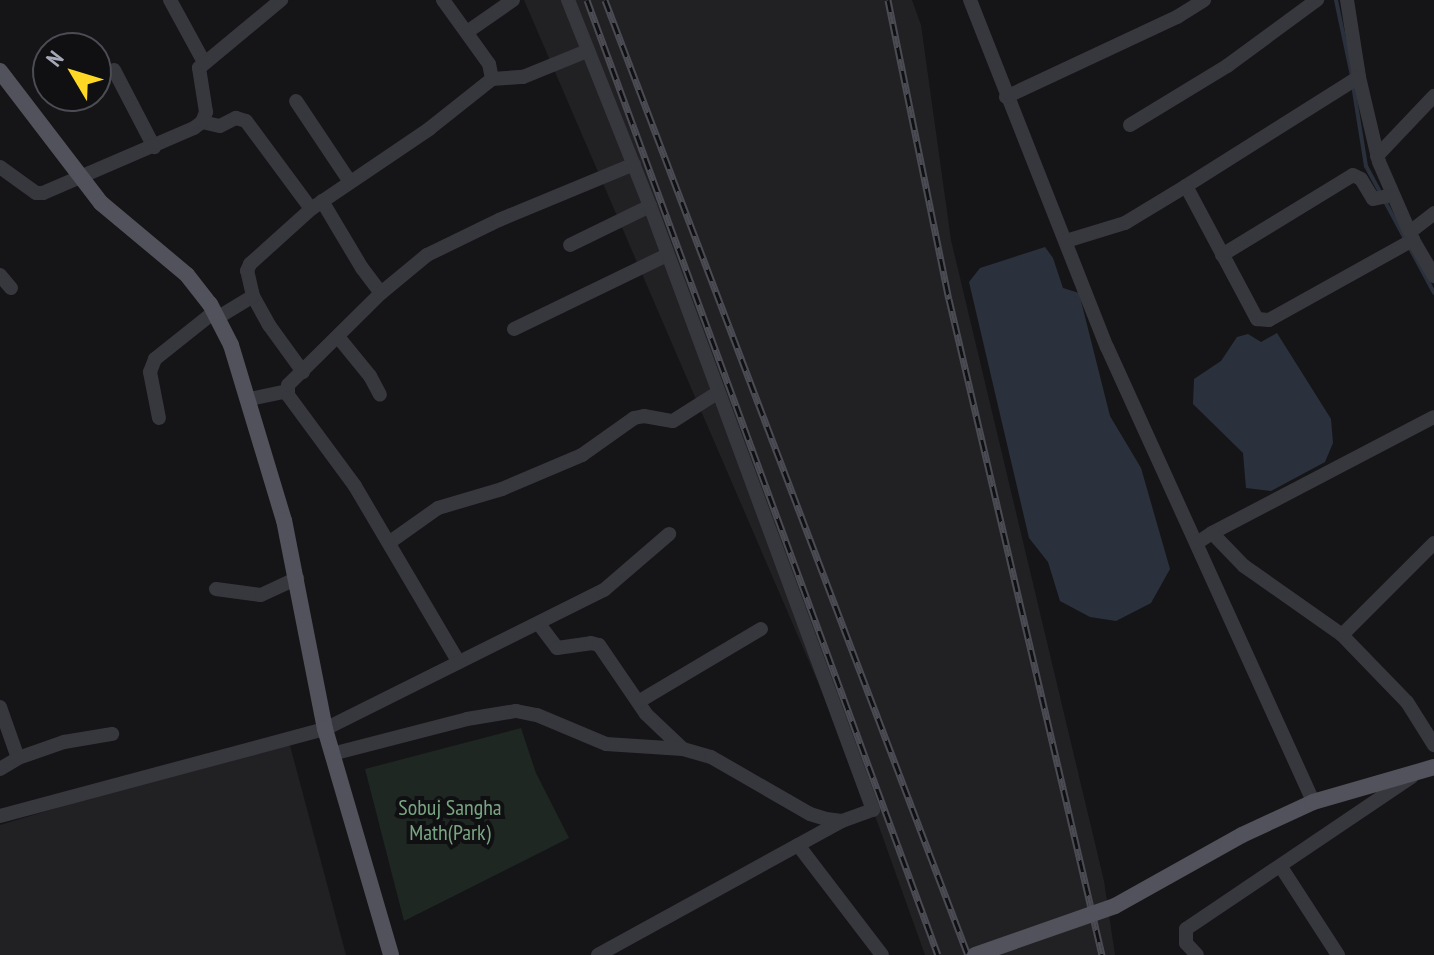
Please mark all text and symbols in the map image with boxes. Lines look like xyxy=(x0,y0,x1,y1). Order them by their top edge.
north arrow xyxy=(32,32,112,112)
text: N xyxy=(40,45,69,72)
park label: Sobuj Sangha Math(Park) xyxy=(398,794,502,846)

